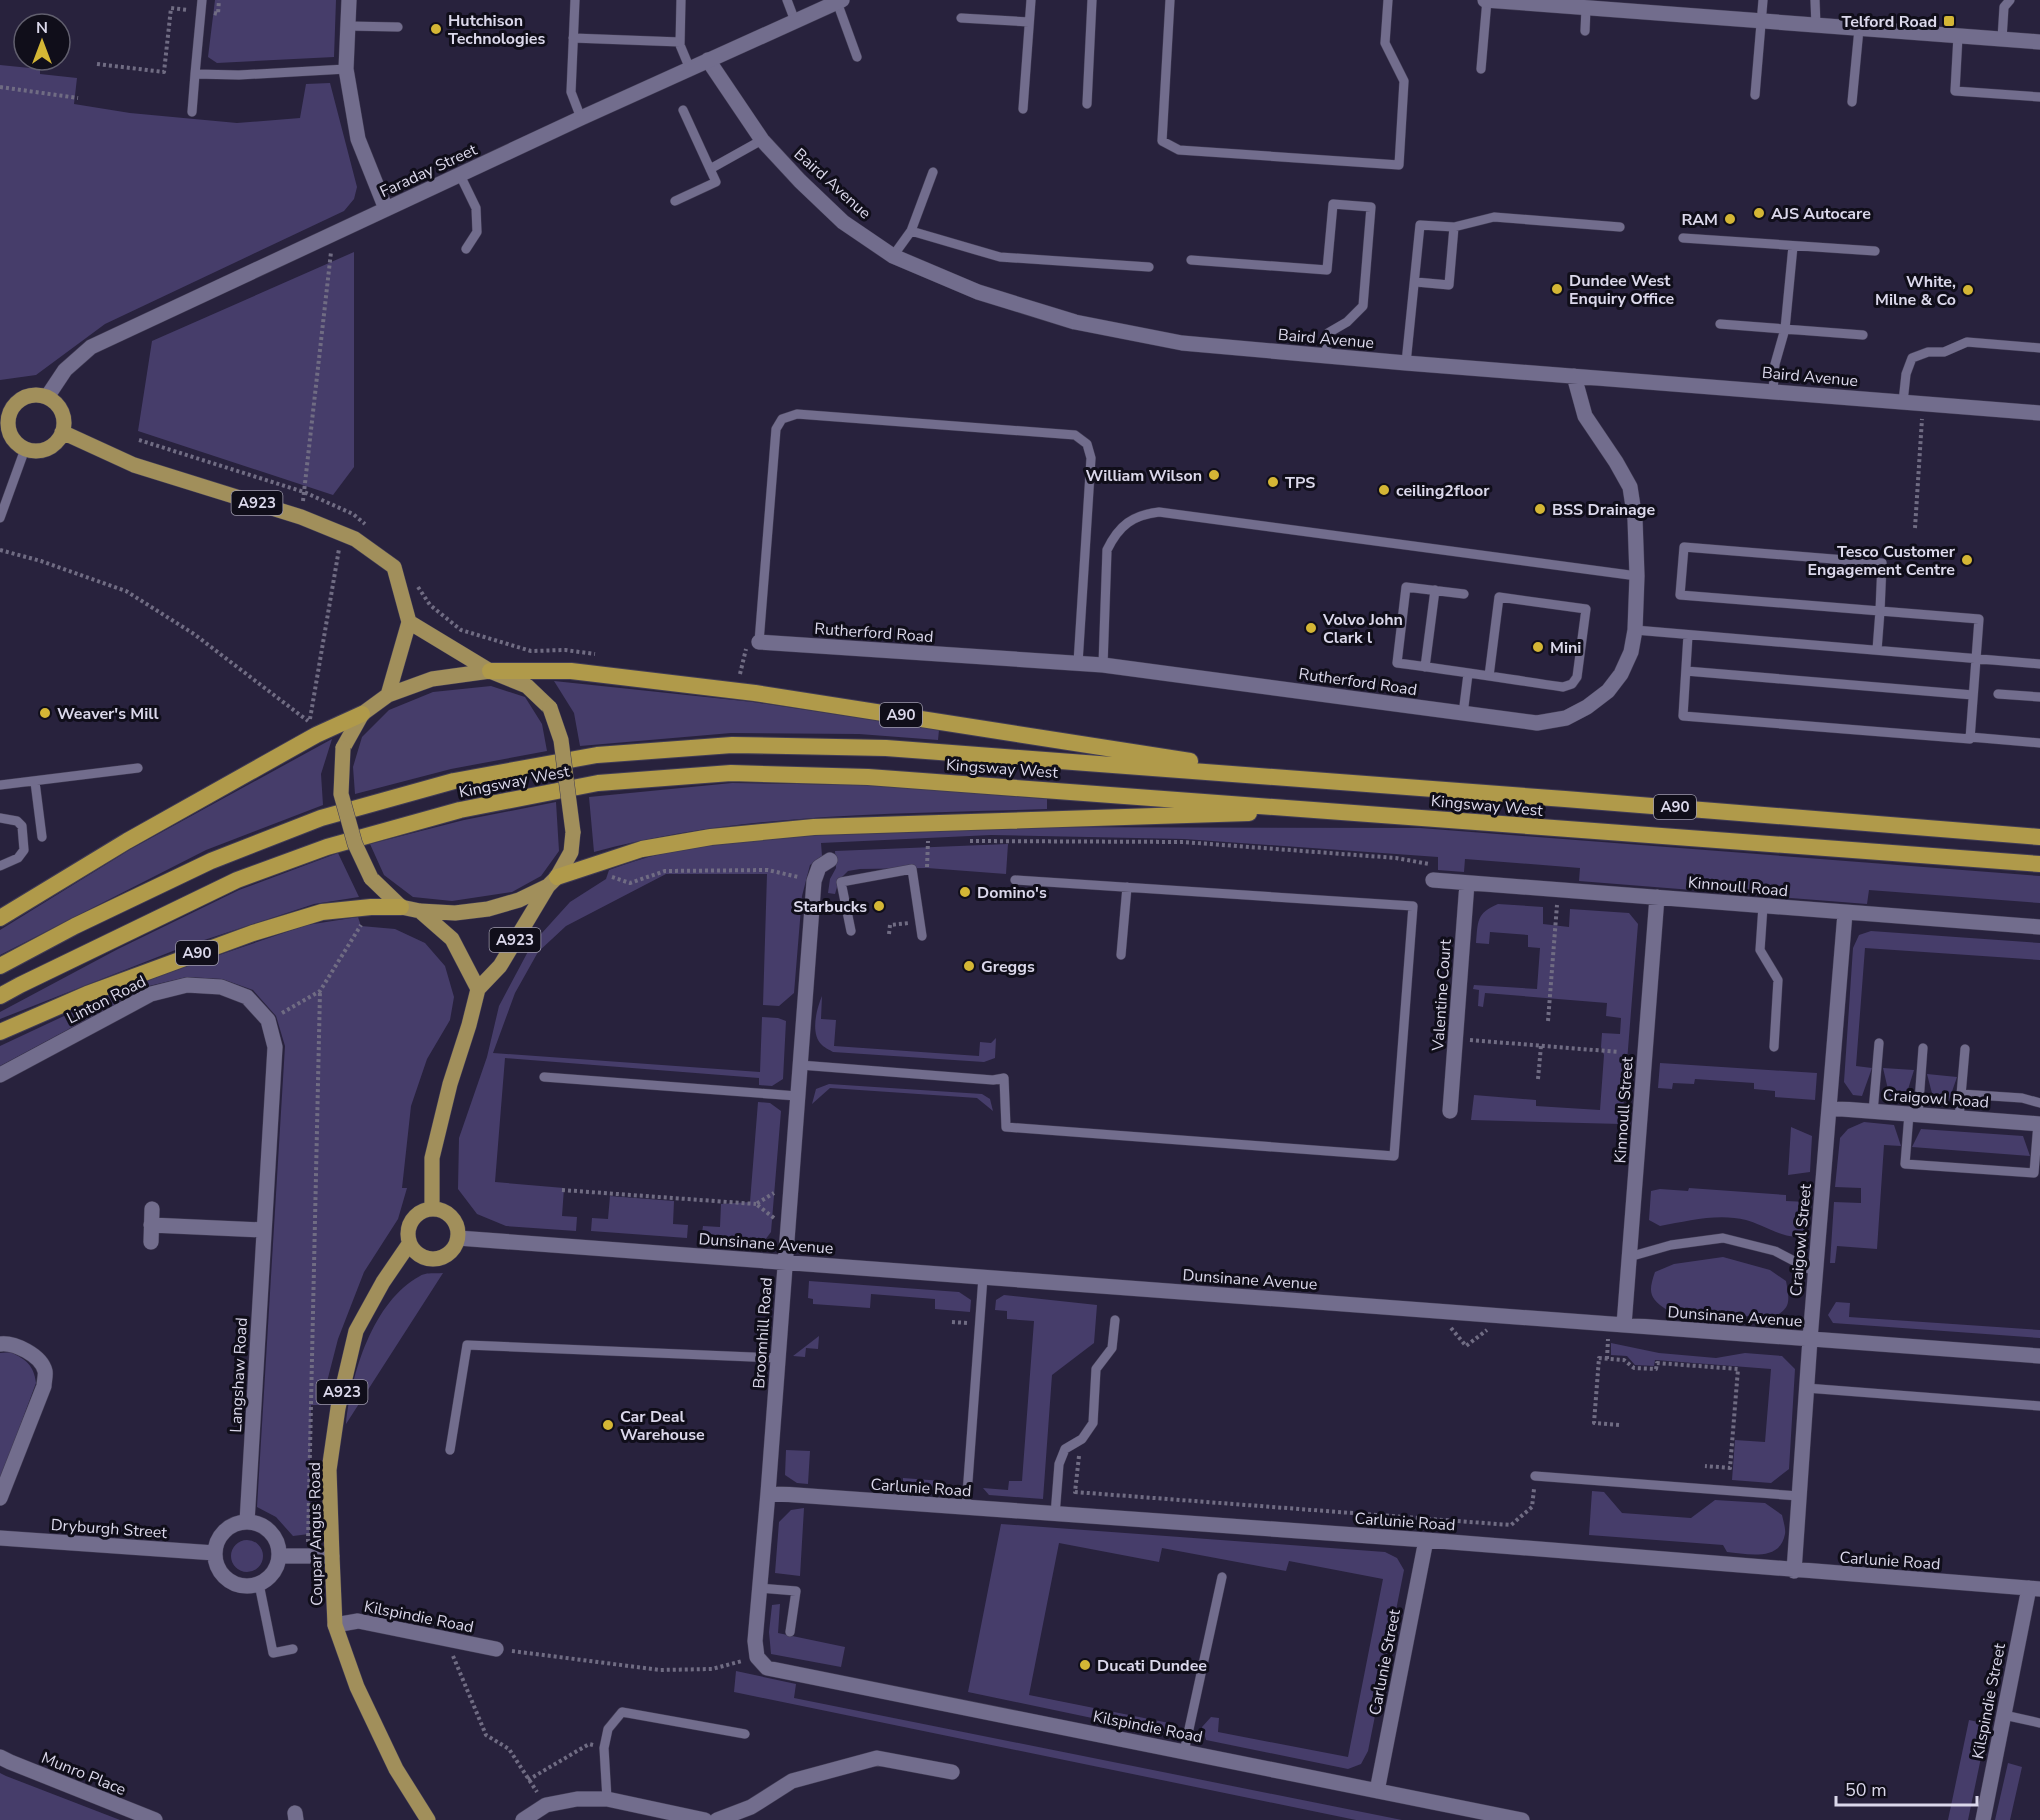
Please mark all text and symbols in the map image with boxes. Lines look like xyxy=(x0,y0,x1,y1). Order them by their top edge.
place label: Hutchison Technologies xyxy=(448,10,546,50)
place label: Telford Road xyxy=(1841,11,1937,33)
north arrow xyxy=(12,12,72,72)
marker: Telford Road xyxy=(1942,14,1956,28)
text: N xyxy=(36,17,48,39)
marker: Hutchison Technologies xyxy=(429,22,443,36)
street label: Faraday Street xyxy=(376,139,481,203)
street label: Baird Avenue xyxy=(789,143,876,224)
place label: AJS Autocare xyxy=(1771,203,1871,225)
marker: AJS Autocare xyxy=(1752,206,1766,220)
place label: RAM xyxy=(1681,209,1718,231)
marker: RAM xyxy=(1723,212,1737,226)
place label: Dundee West Enquiry Office xyxy=(1569,270,1675,310)
place label: White, Milne & Co xyxy=(1875,271,1956,311)
marker: Dundee West Enquiry Office xyxy=(1550,282,1564,296)
marker: White, Milne & Co xyxy=(1961,283,1975,297)
street label: Baird Avenue xyxy=(1277,324,1375,354)
street label: Baird Avenue xyxy=(1761,362,1859,392)
place label: William Wilson xyxy=(1085,465,1202,487)
marker: William Wilson xyxy=(1207,468,1221,482)
place label: TPS xyxy=(1285,472,1315,494)
marker: TPS xyxy=(1266,475,1280,489)
place label: ceiling2floor xyxy=(1396,480,1490,502)
marker: ceiling2floor xyxy=(1377,483,1391,497)
road number: A923 xyxy=(232,491,282,515)
place label: BSS Drainage xyxy=(1552,499,1656,521)
marker: BSS Drainage xyxy=(1533,502,1547,516)
place label: Tesco Customer Engagement Centre xyxy=(1808,541,1956,581)
marker: Tesco Customer Engagement Centre xyxy=(1960,553,1974,567)
place label: Volvo John Clark l xyxy=(1322,609,1403,649)
street label: Rutherford Road xyxy=(814,618,934,648)
marker: Volvo John Clark l xyxy=(1304,621,1318,635)
place label: Mini xyxy=(1550,637,1581,659)
marker: Mini xyxy=(1531,640,1545,654)
street label: Rutherford Road xyxy=(1297,663,1418,701)
place label: Weaver's Mill xyxy=(57,703,159,725)
road number: A90 xyxy=(880,703,922,727)
marker: Weaver's Mill xyxy=(38,706,52,720)
street label: Kingsway West xyxy=(945,754,1059,784)
street label: Kingsway West xyxy=(457,760,572,803)
street label: Kingsway West xyxy=(1430,790,1544,822)
road number: A90 xyxy=(1654,795,1696,819)
street label: Kinnoull Road xyxy=(1687,872,1789,902)
place label: Domino's xyxy=(977,882,1047,904)
marker: Domino's xyxy=(958,885,972,899)
place label: Starbucks xyxy=(793,896,867,918)
marker: Starbucks xyxy=(872,899,886,913)
road number: A923 xyxy=(490,928,540,952)
street label: Valentine Court xyxy=(1427,938,1457,1053)
road number: A90 xyxy=(176,941,218,965)
place label: Greggs xyxy=(981,956,1035,978)
marker: Greggs xyxy=(962,959,976,973)
street label: Linton Road xyxy=(63,970,150,1029)
street label: Kinnoull Street xyxy=(1609,1056,1639,1164)
street label: Craigowl Road xyxy=(1882,1084,1990,1114)
street label: Craigowl Street xyxy=(1785,1183,1817,1297)
street label: Dunsinane Avenue xyxy=(698,1228,834,1260)
street label: Dunsinane Avenue xyxy=(1182,1264,1318,1296)
street label: Broomhill Road xyxy=(748,1277,778,1389)
street label: Dunsinane Avenue xyxy=(1667,1301,1803,1333)
street label: Langshaw Road xyxy=(225,1317,253,1433)
road number: A923 xyxy=(316,1380,368,1404)
place label: Car Deal Warehouse xyxy=(620,1406,705,1446)
marker: Car Deal Warehouse xyxy=(601,1418,615,1432)
street label: Coupar Angus Road xyxy=(304,1462,328,1606)
street label: Carlunie Road xyxy=(870,1473,972,1502)
street label: Carlunie Road xyxy=(1354,1507,1456,1536)
street label: Dryburgh Street xyxy=(50,1514,168,1544)
street label: Carlunie Road xyxy=(1839,1546,1941,1575)
street label: Kilspindie Road xyxy=(362,1596,475,1638)
street label: Carlunie Street xyxy=(1364,1607,1406,1717)
street label: Kilspindie Street xyxy=(1967,1641,2011,1761)
place label: Ducati Dundee xyxy=(1097,1655,1207,1677)
marker: Ducati Dundee xyxy=(1078,1658,1092,1672)
street label: Kilspindie Road xyxy=(1091,1706,1204,1748)
street label: Munro Place xyxy=(38,1747,129,1801)
scale bar xyxy=(1836,1769,1977,1807)
text: 50 m xyxy=(1845,1778,1887,1802)

